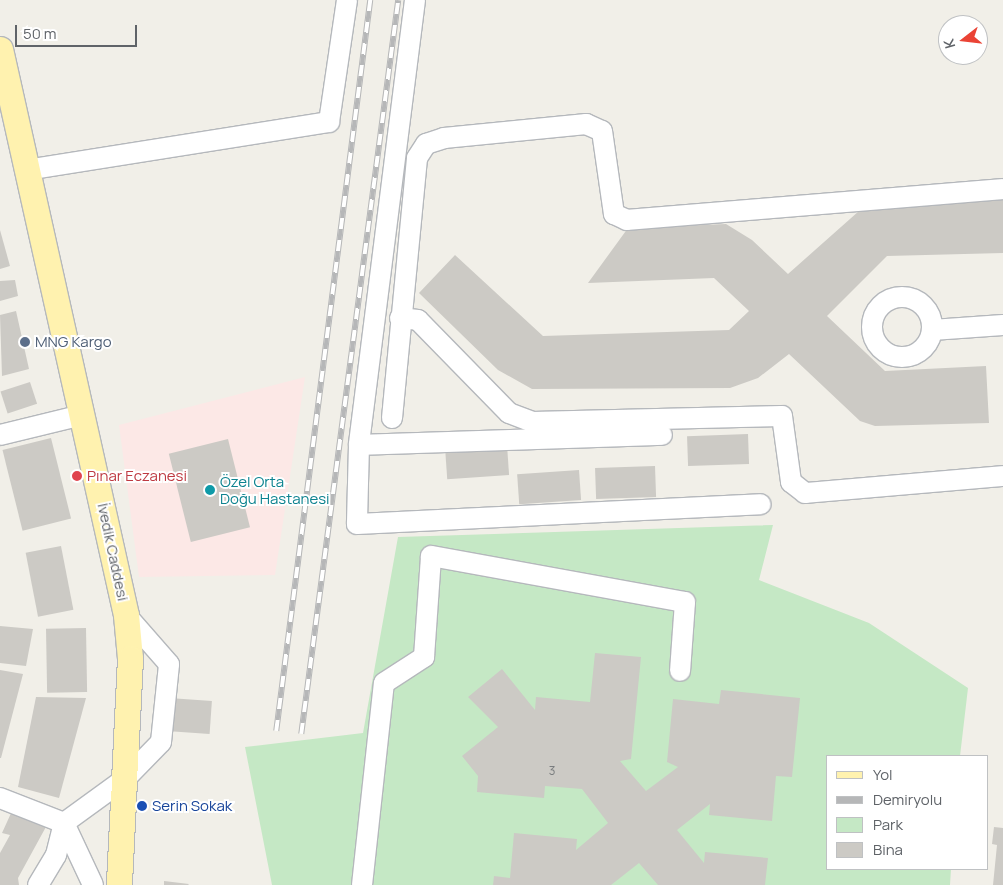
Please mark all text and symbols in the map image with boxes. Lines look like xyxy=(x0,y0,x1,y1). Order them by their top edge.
scale bar xyxy=(18,15,140,47)
north arrow xyxy=(938,15,988,65)
text: 50 m xyxy=(23,23,57,44)
text: K xyxy=(939,37,959,51)
place label: MNG Kargo xyxy=(35,333,112,351)
marker: MNG Kargo xyxy=(19,336,31,348)
place label: Pınar Eczanesi xyxy=(87,467,187,485)
marker: Pınar Eczanesi xyxy=(71,470,83,482)
place label: Özel Orta Doğu Hastanesi xyxy=(220,472,330,507)
marker: Özel Orta Doğu Hastanesi xyxy=(204,484,216,496)
street label: İvedik Caddesi xyxy=(94,502,132,602)
legend xyxy=(826,755,988,870)
house number: 3 xyxy=(549,764,555,778)
text: Yol xyxy=(873,764,893,785)
text: Demiryolu xyxy=(873,789,942,810)
place label: Serin Sokak xyxy=(152,797,232,815)
marker: Serin Sokak xyxy=(136,800,148,812)
text: Park xyxy=(873,814,903,835)
text: Bina xyxy=(873,839,903,860)

